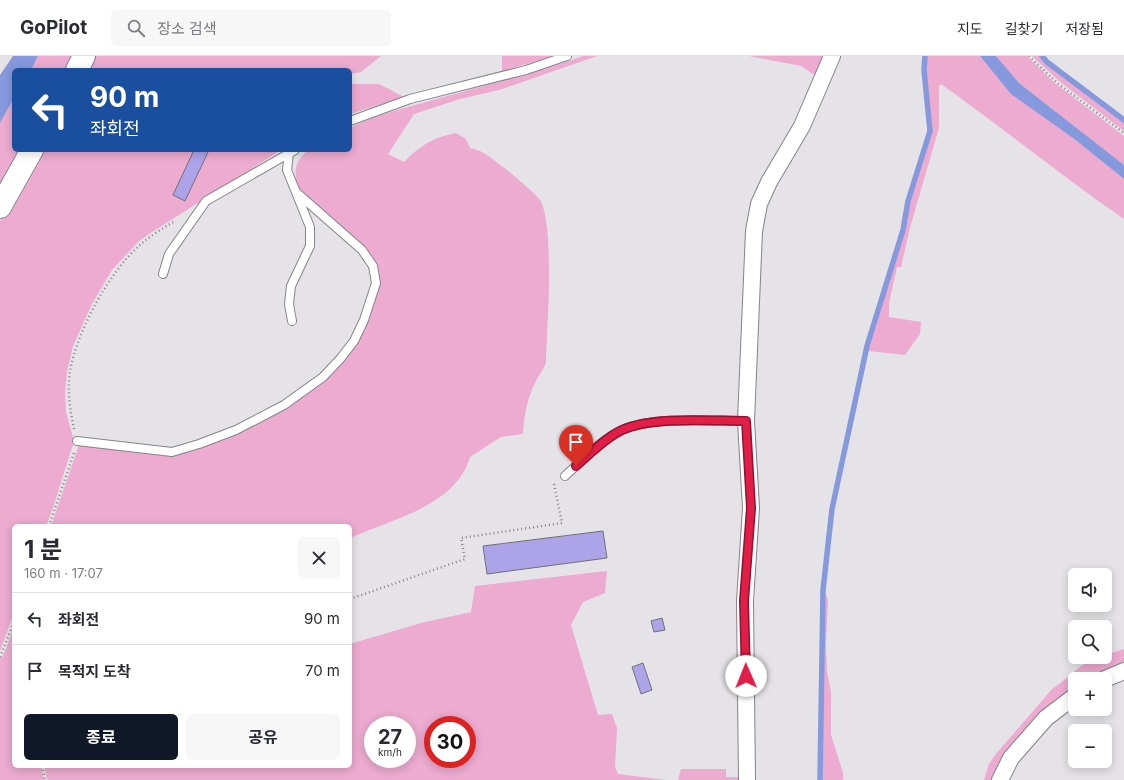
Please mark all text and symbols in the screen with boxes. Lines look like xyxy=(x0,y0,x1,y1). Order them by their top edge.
search box xyxy=(111,10,391,46)
text: GoPilot xyxy=(20,16,87,39)
icon: search xyxy=(125,17,147,39)
text: 장소 검색 xyxy=(157,19,217,38)
text: 지도 xyxy=(957,20,983,37)
text: 길찾기 xyxy=(1005,20,1043,37)
text: 저장됨 xyxy=(1065,20,1104,37)
text: 90 m xyxy=(90,80,159,114)
icon: left xyxy=(24,84,76,136)
text: 좌회전 xyxy=(90,118,140,139)
pin xyxy=(559,425,593,466)
icon: arrive xyxy=(565,431,587,453)
text: 1 분 xyxy=(24,535,62,564)
button: close xyxy=(298,537,340,579)
text: 160 m · 17:07 xyxy=(24,565,103,581)
map controls xyxy=(1068,568,1112,768)
button: sound xyxy=(1068,568,1112,612)
icon: left xyxy=(24,608,46,630)
text: 90 m xyxy=(304,609,340,628)
text: 좌회전 xyxy=(58,610,99,629)
button: search xyxy=(1068,620,1112,664)
position arrow xyxy=(725,655,767,697)
icon: arrive xyxy=(24,660,46,682)
text: 70 m xyxy=(305,661,340,680)
text: 목적지 도착 xyxy=(58,662,131,681)
button: + xyxy=(1068,672,1112,716)
button: 종료 xyxy=(24,714,178,760)
button: 공유 xyxy=(186,714,340,760)
speed limit sign: 30 xyxy=(424,716,476,768)
button: − xyxy=(1068,724,1112,768)
text: 27 xyxy=(378,725,402,749)
text: km/h xyxy=(378,746,402,758)

